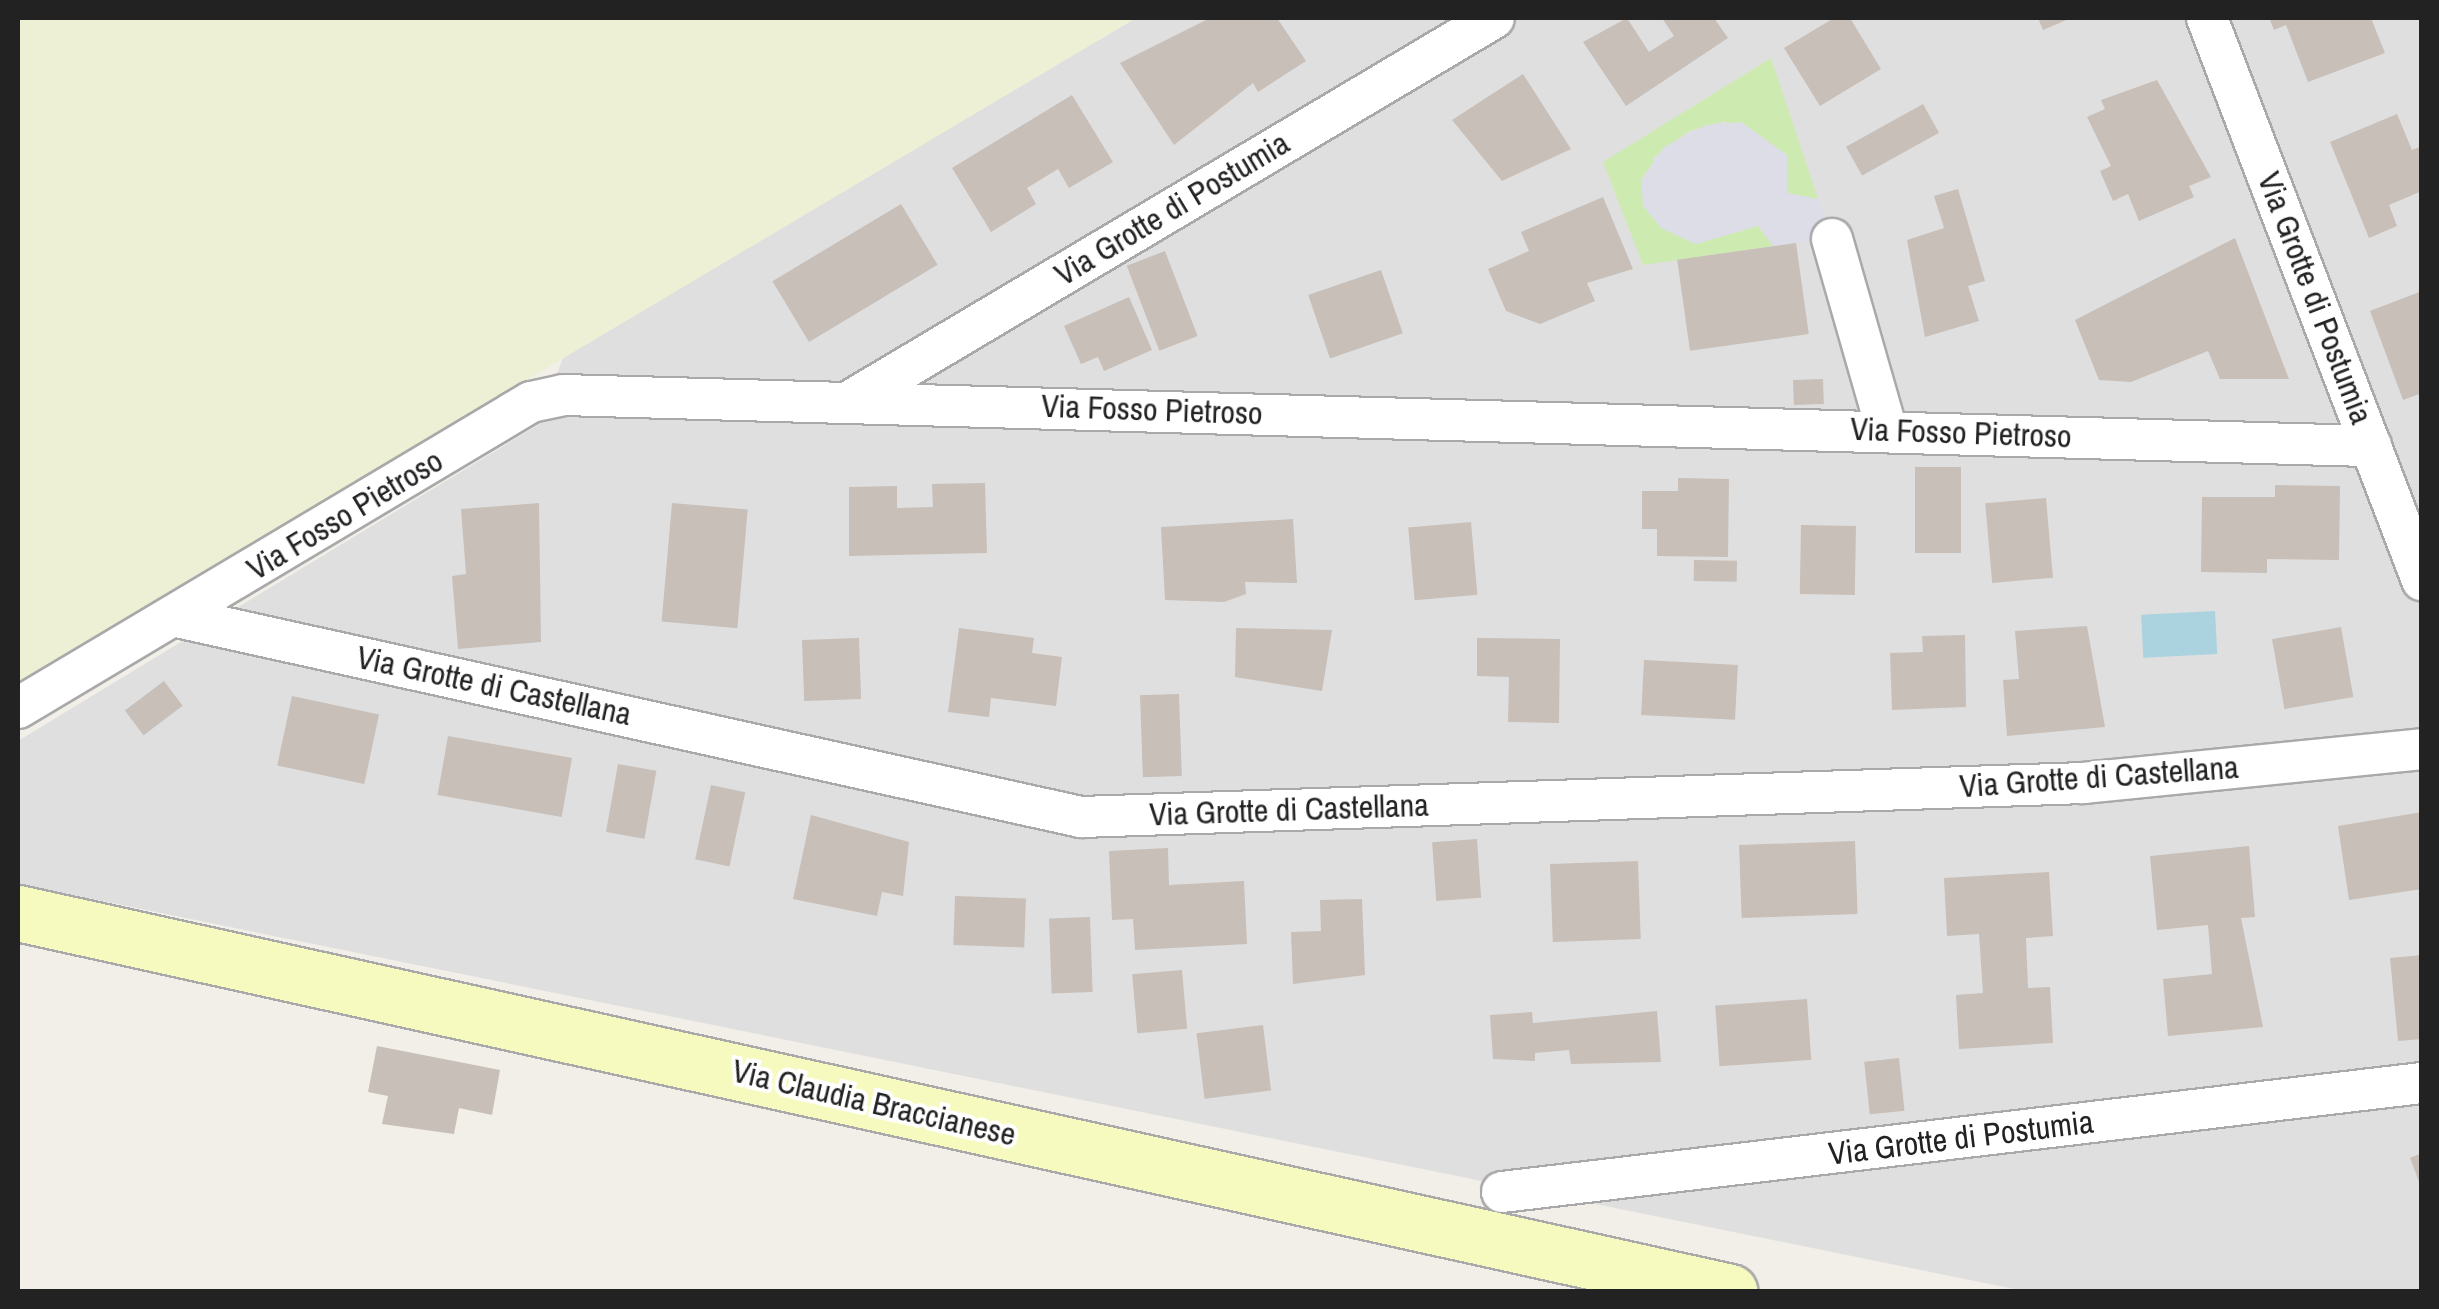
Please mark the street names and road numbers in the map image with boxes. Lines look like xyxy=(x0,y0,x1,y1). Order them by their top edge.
street label: Via Grotte di Postumia xyxy=(1048,124,1296,294)
street label: Via Grotte di Postumia xyxy=(2249,167,2381,429)
street label: Via Fosso Pietroso xyxy=(1041,387,1263,433)
street label: Via Fosso Pietroso xyxy=(1850,410,2072,456)
street label: Via Fosso Pietroso xyxy=(240,442,450,588)
street label: Via Grotte di Castellana xyxy=(353,638,635,734)
street label: Via Grotte di Castellana xyxy=(1958,748,2240,806)
street label: Via Grotte di Castellana xyxy=(1149,786,1429,834)
street label: Via Claudia Braccianese xyxy=(728,1052,1020,1154)
street label: Via Grotte di Postumia xyxy=(1826,1103,2096,1173)

